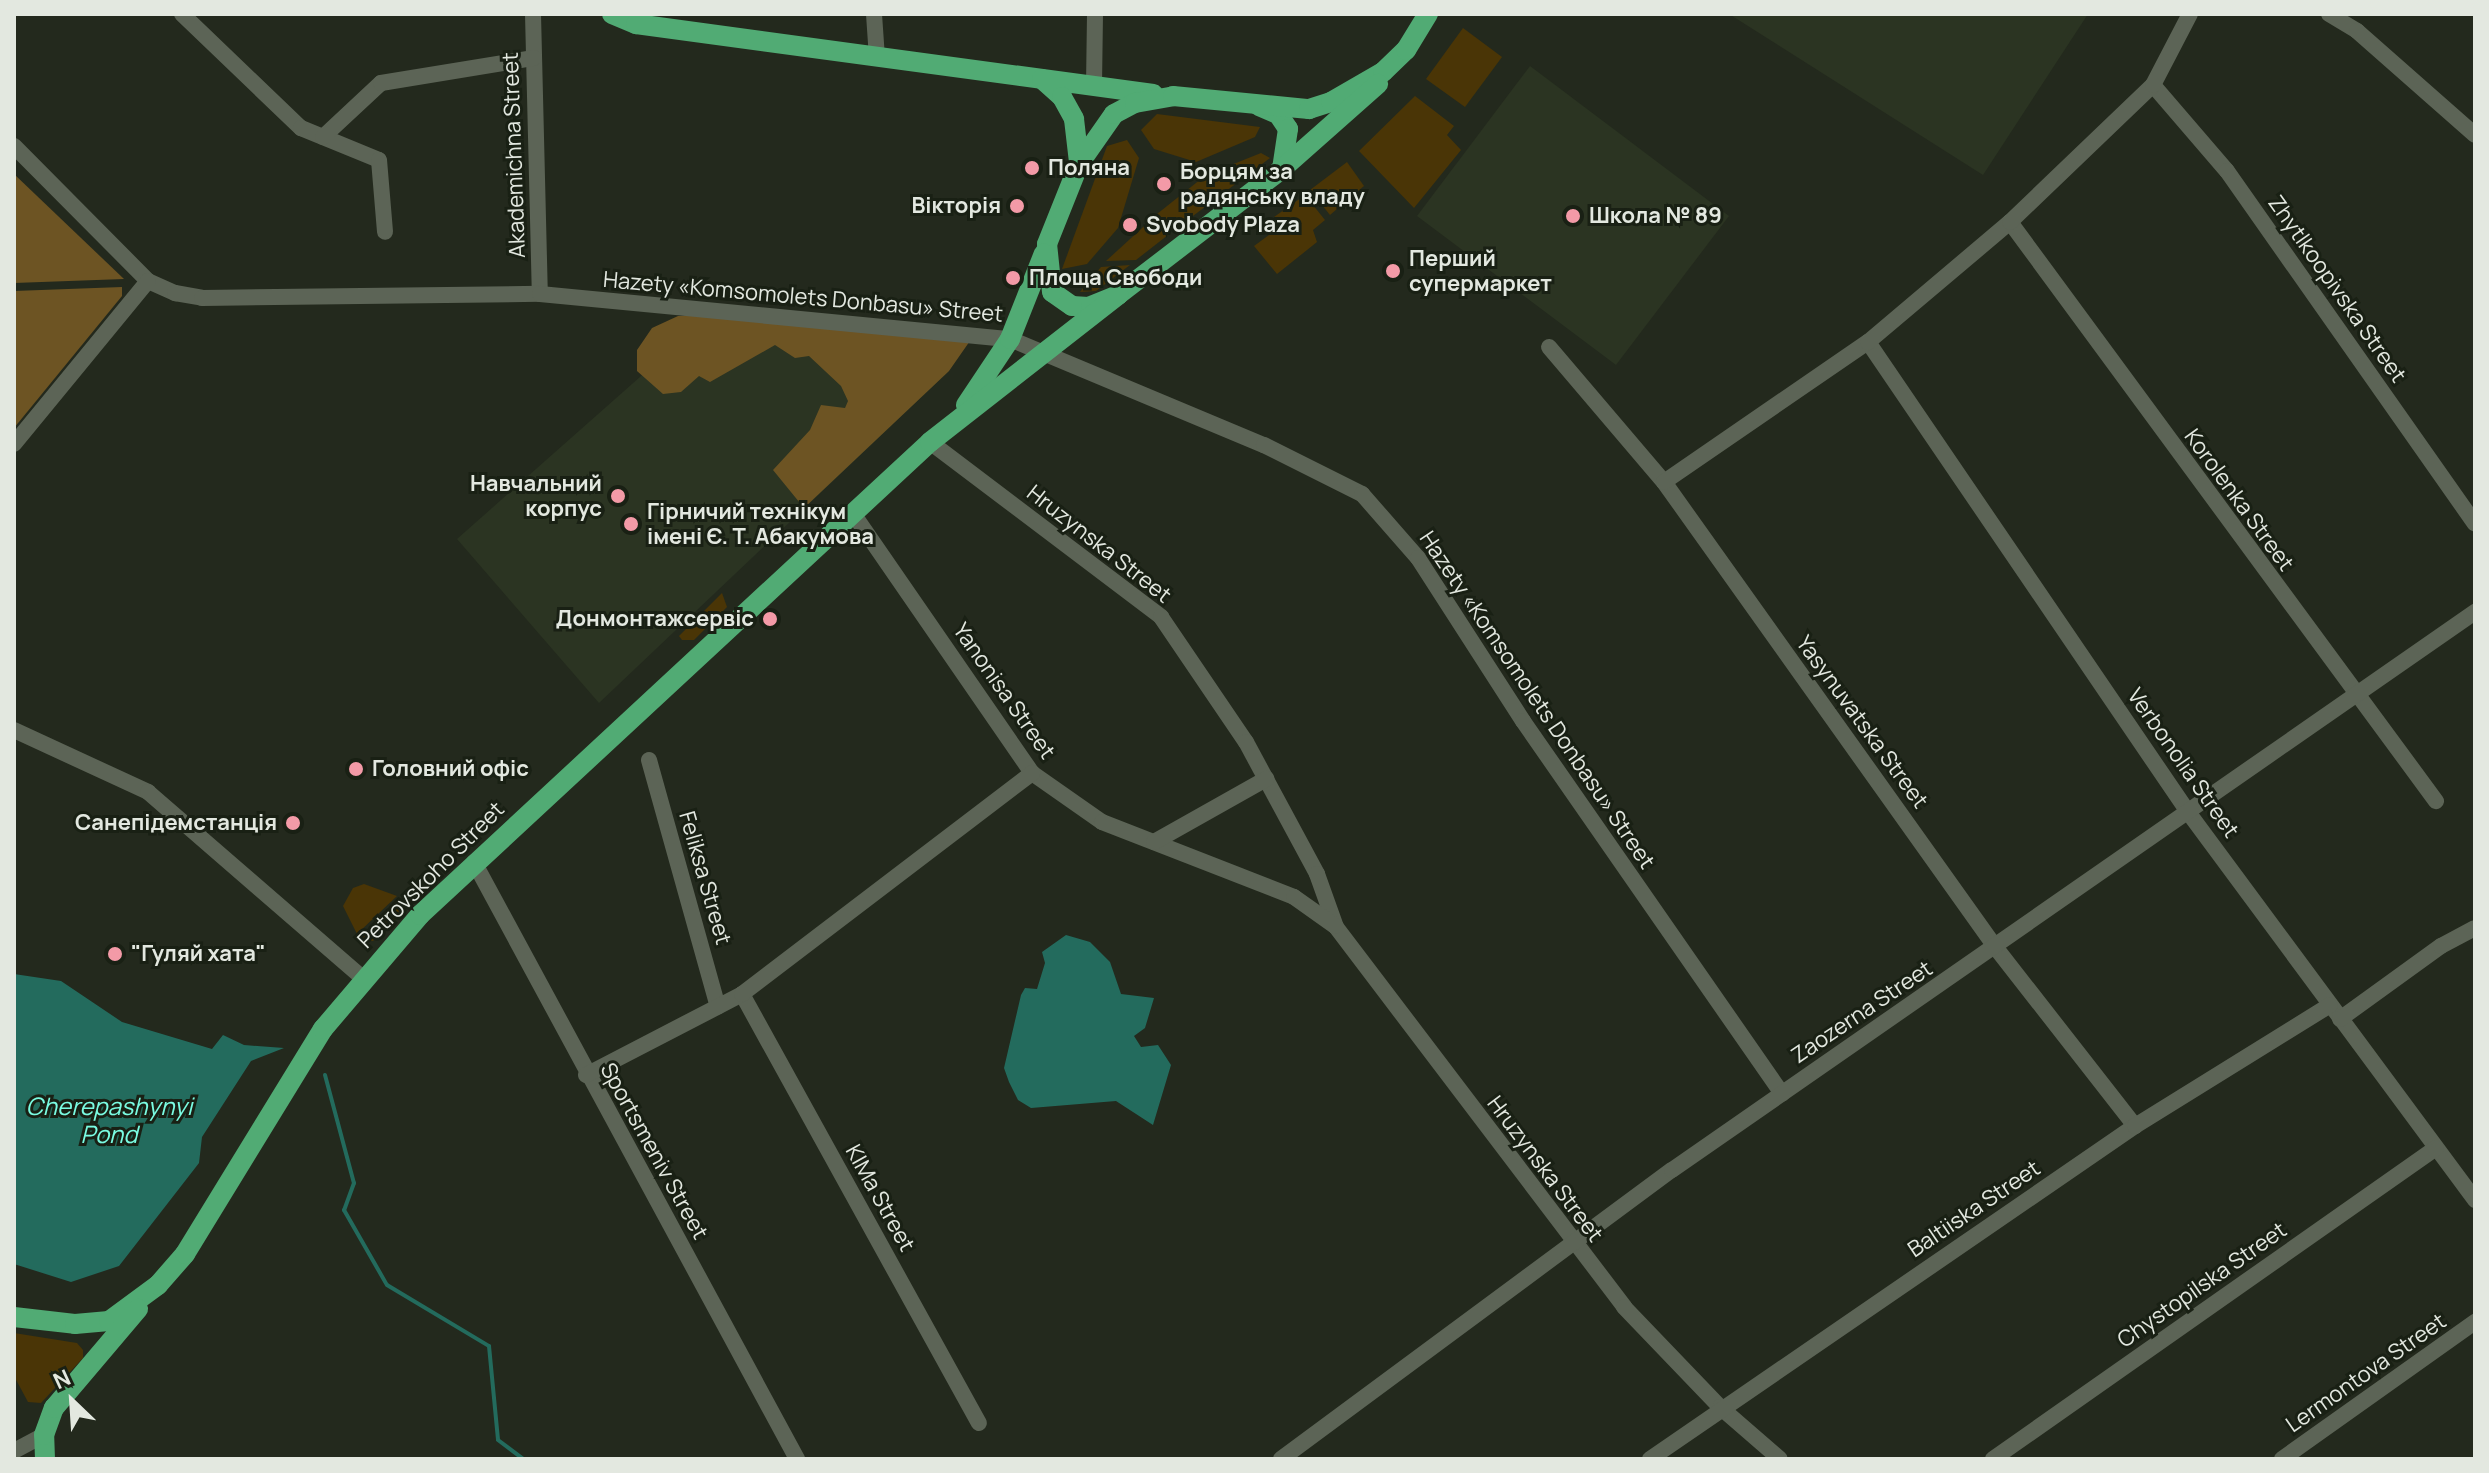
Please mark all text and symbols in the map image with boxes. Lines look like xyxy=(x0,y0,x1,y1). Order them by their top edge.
street label: Akademichna Street xyxy=(497,52,531,258)
place label: Поляна xyxy=(1048,155,1130,181)
place label: Борцям за радянську владу xyxy=(1180,158,1365,210)
marker: Поляна xyxy=(1023,159,1041,177)
marker: Борцям за радянську владу xyxy=(1155,175,1173,193)
street label: Zhytlkoopivska Street xyxy=(2262,190,2412,388)
place label: Вікторія xyxy=(911,193,1001,219)
marker: Вікторія xyxy=(1008,197,1026,215)
place label: Школа № 89 xyxy=(1589,203,1722,229)
marker: Школа № 89 xyxy=(1564,207,1582,225)
place label: Svobody Plaza xyxy=(1146,212,1300,238)
marker: Svobody Plaza xyxy=(1121,216,1139,234)
place label: Перший супермаркет xyxy=(1409,245,1552,296)
marker: Перший супермаркет xyxy=(1384,262,1402,280)
place label: Площа Свободи xyxy=(1029,265,1202,291)
street label: Hazety «Komsomolets Donbasu» Street xyxy=(602,266,1004,328)
marker: Площа Свободи xyxy=(1004,269,1022,287)
street label: Korolenka Street xyxy=(2179,424,2299,576)
place label: Навчальний корпус xyxy=(470,470,602,522)
street label: Hruzynska Street xyxy=(1022,480,1176,608)
marker: Навчальний корпус xyxy=(609,487,627,505)
place label: Гірничий технікум імені Є. Т. Абакумова xyxy=(647,498,874,550)
marker: Гірничий технікум імені Є. Т. Абакумова xyxy=(622,515,640,533)
street label: Hazety «Komsomolets Donbasu» Street xyxy=(1414,526,1660,874)
place label: Донмонтажсервіс xyxy=(556,606,754,632)
marker: Донмонтажсервіс xyxy=(761,610,779,628)
street label: Yanonisa Street xyxy=(947,618,1061,764)
street label: Yasynuvatska Street xyxy=(1791,631,1933,813)
street label: Verbonolia Street xyxy=(2122,683,2244,843)
place label: Головний офіс xyxy=(372,756,529,782)
marker: Головний офіс xyxy=(347,760,365,778)
street label: Petrovskoho Street xyxy=(352,796,510,954)
street label: Feliksa Street xyxy=(673,808,737,948)
place label: Санепідемстанція xyxy=(75,810,277,836)
marker: Санепідемстанція xyxy=(284,814,302,832)
place label: "Гуляй хата" xyxy=(131,941,266,967)
marker: "Гуляй хата" xyxy=(106,945,124,963)
street label: Zaozerna Street xyxy=(1787,955,1937,1069)
street label: Sportsmeniv Street xyxy=(595,1058,713,1244)
street label: Hruzynska Street xyxy=(1482,1091,1608,1247)
water label: Cherepashynyi Pond xyxy=(26,1092,192,1148)
street label: KIMa Street xyxy=(840,1140,920,1256)
street label: Baltiiska Street xyxy=(1903,1155,2045,1263)
street label: Chystopilska Street xyxy=(2112,1217,2292,1353)
street label: Lermontova Street xyxy=(2281,1308,2451,1438)
north arrow xyxy=(32,1361,112,1441)
text: N xyxy=(48,1362,75,1396)

